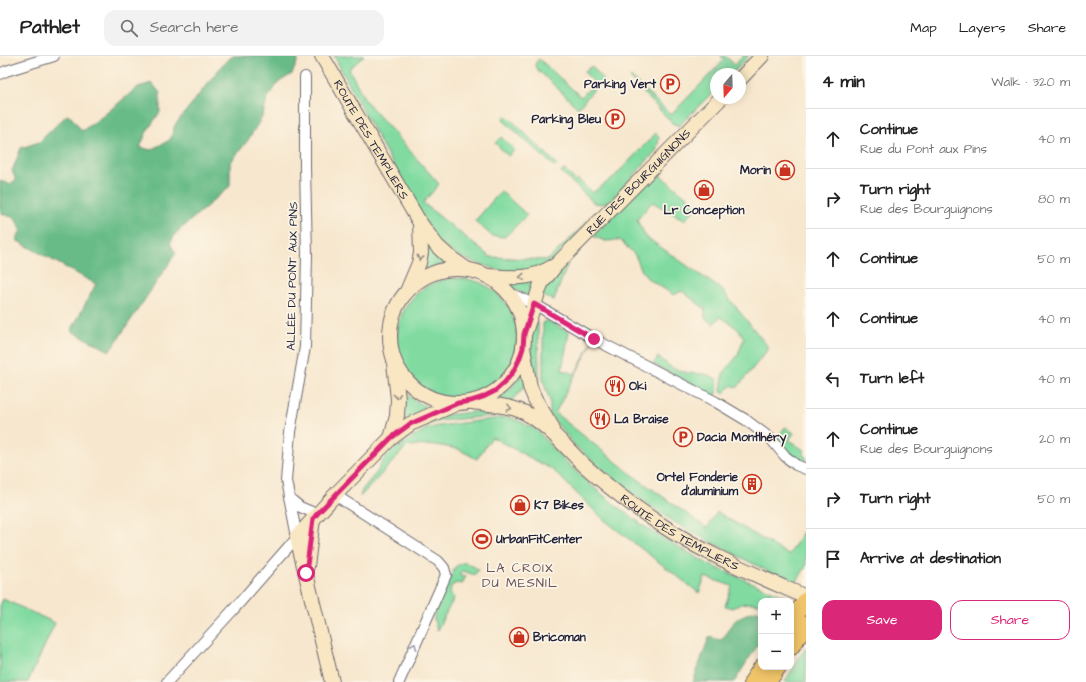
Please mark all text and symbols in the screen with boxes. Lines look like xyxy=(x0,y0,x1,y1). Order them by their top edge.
search box xyxy=(104,10,384,46)
text: Pathlet xyxy=(20,14,80,41)
icon: search xyxy=(118,17,140,39)
text: Search here xyxy=(150,17,238,38)
text: Map xyxy=(910,18,937,38)
text: Layers xyxy=(959,18,1006,38)
text: Share xyxy=(1028,18,1066,38)
north arrow xyxy=(710,68,746,104)
text: 4 min xyxy=(822,70,865,94)
parking icon: Parking Vert xyxy=(659,73,681,95)
text: Walk · 320 m xyxy=(991,73,1070,91)
place label: Parking Vert xyxy=(584,76,656,95)
street label: ROUTE DES TEMPLIERS xyxy=(329,77,413,203)
parking icon: Parking Bleu xyxy=(604,108,626,130)
place label: Parking Bleu xyxy=(531,111,601,130)
text: Continue xyxy=(860,119,918,140)
street label: RUE DES BOURGUIGNONS xyxy=(583,125,695,239)
icon: ahead xyxy=(822,128,844,150)
text: 40 m xyxy=(1038,130,1070,148)
text: Rue du Pont aux Pins xyxy=(860,140,987,158)
shop icon: Morin xyxy=(774,159,796,181)
place label: Morin xyxy=(740,162,771,179)
shop icon: Lr Conception xyxy=(693,179,715,201)
text: Turn right xyxy=(860,179,931,200)
icon: right xyxy=(822,188,844,210)
text: 80 m xyxy=(1038,190,1070,208)
text: Rue des Bourguignons xyxy=(860,200,993,218)
street label: ALLÉE DU PONT AUX PINS xyxy=(283,201,302,351)
place label: Lr Conception xyxy=(663,202,745,220)
icon: ahead xyxy=(822,248,844,270)
text: Continue xyxy=(860,248,918,269)
text: 50 m xyxy=(1037,250,1070,268)
one-way arrow xyxy=(416,255,424,261)
one-way arrow xyxy=(519,273,525,281)
icon: ahead xyxy=(822,308,844,330)
text: Continue xyxy=(860,308,918,329)
text: 40 m xyxy=(1038,310,1070,328)
route end xyxy=(585,330,603,348)
icon: left xyxy=(822,368,844,390)
text: Turn left xyxy=(860,368,924,389)
text: 40 m xyxy=(1038,370,1070,388)
restaurant icon: Oki xyxy=(604,375,626,397)
place label: Oki xyxy=(629,378,646,395)
one-way arrow xyxy=(393,393,402,399)
one-way arrow xyxy=(506,404,512,412)
restaurant icon: La Braise xyxy=(589,408,611,430)
place label: La Braise xyxy=(614,411,669,428)
text: Continue xyxy=(860,419,918,440)
parking icon: Dacia Montlhéry xyxy=(672,426,694,448)
icon: ahead xyxy=(822,428,844,450)
place label: Dacia Montlhéry xyxy=(697,429,787,447)
text: 20 m xyxy=(1039,430,1070,448)
text: Rue des Bourguignons xyxy=(860,440,993,458)
place label: Ortel Fonderie d'aluminium xyxy=(657,469,739,500)
building icon: Ortel Fonderie d'aluminium xyxy=(741,473,763,495)
icon: right xyxy=(822,488,844,510)
text: Turn right xyxy=(860,488,931,509)
street label: ROUTE DES TEMPLIERS xyxy=(617,490,742,575)
text: 50 m xyxy=(1037,490,1070,508)
shop icon: K7 Bikes xyxy=(509,494,531,516)
place label: K7 Bikes xyxy=(534,497,584,514)
sports icon: UrbanFitCenter xyxy=(471,528,493,550)
place label: UrbanFitCenter xyxy=(495,531,583,548)
icon: arrive xyxy=(822,548,844,570)
text: Arrive at destination xyxy=(860,548,1001,569)
district label: LA CROIX DU MESNIL xyxy=(482,559,558,592)
route start xyxy=(297,564,315,582)
map controls xyxy=(758,598,794,670)
button: + xyxy=(758,598,794,634)
button: Save xyxy=(822,600,942,640)
button: Share xyxy=(950,600,1070,640)
shop icon: Bricoman xyxy=(508,626,530,648)
place label: Bricoman xyxy=(533,629,586,646)
button: − xyxy=(758,634,794,670)
one-way arrow xyxy=(410,642,418,649)

